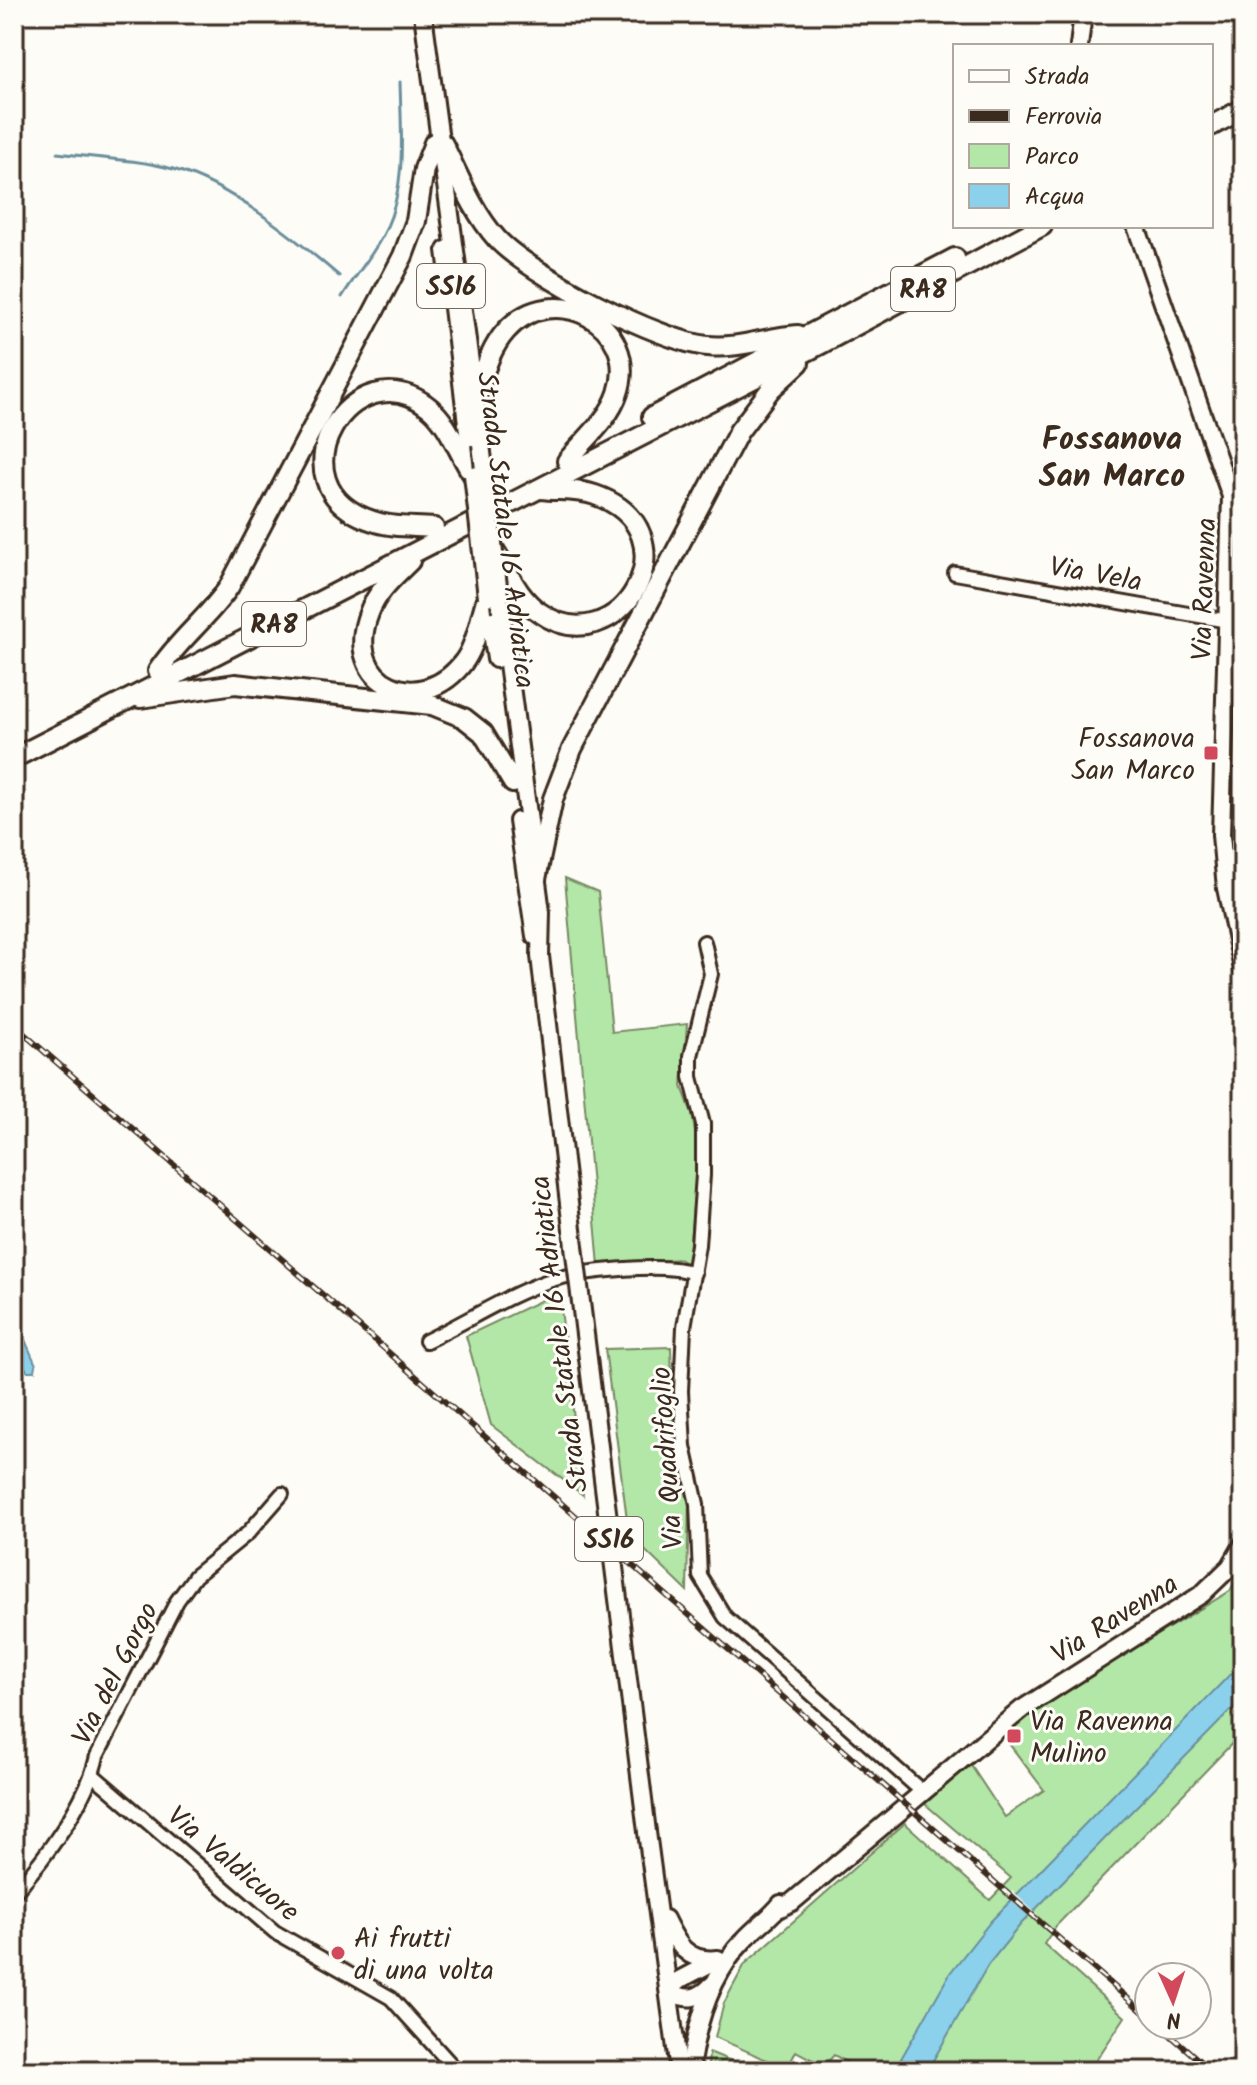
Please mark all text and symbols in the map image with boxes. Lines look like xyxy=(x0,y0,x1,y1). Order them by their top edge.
legend xyxy=(953,44,1213,228)
text: Strada xyxy=(1025,58,1089,97)
text: Ferrovia xyxy=(1025,98,1102,137)
text: Parco xyxy=(1025,138,1079,177)
text: Acqua xyxy=(1025,178,1084,217)
road number: SS16 xyxy=(417,264,485,308)
road number: RA8 xyxy=(891,267,955,311)
street label: Strada Statale 16 Adriatica xyxy=(463,369,546,691)
district label: Fossanova San Marco xyxy=(1039,415,1185,503)
street label: Via Ravenna xyxy=(1181,517,1230,661)
street label: Via Vela xyxy=(1046,545,1145,606)
road number: RA8 xyxy=(242,602,306,646)
place label: Fossanova San Marco xyxy=(1071,717,1195,794)
marker: Fossanova San Marco xyxy=(1202,744,1220,762)
street label: Strada Statale 16 Adriatica xyxy=(519,1173,602,1495)
street label: Via Quadrifoglio xyxy=(640,1365,697,1551)
road number: SS16 xyxy=(575,1517,643,1561)
street label: Via Ravenna xyxy=(1043,1563,1188,1677)
street label: Via del Gorgo xyxy=(61,1595,172,1754)
place label: Via Ravenna Mulino xyxy=(1030,1700,1173,1777)
marker: Via Ravenna Mulino xyxy=(1005,1727,1023,1745)
street label: Via Valdicuore xyxy=(156,1796,309,1934)
place label: Ai frutti di una volta xyxy=(354,1917,494,1994)
marker: Ai frutti di una volta xyxy=(329,1944,347,1962)
north arrow xyxy=(1133,1961,1213,2041)
text: N xyxy=(1166,2001,1182,2036)

